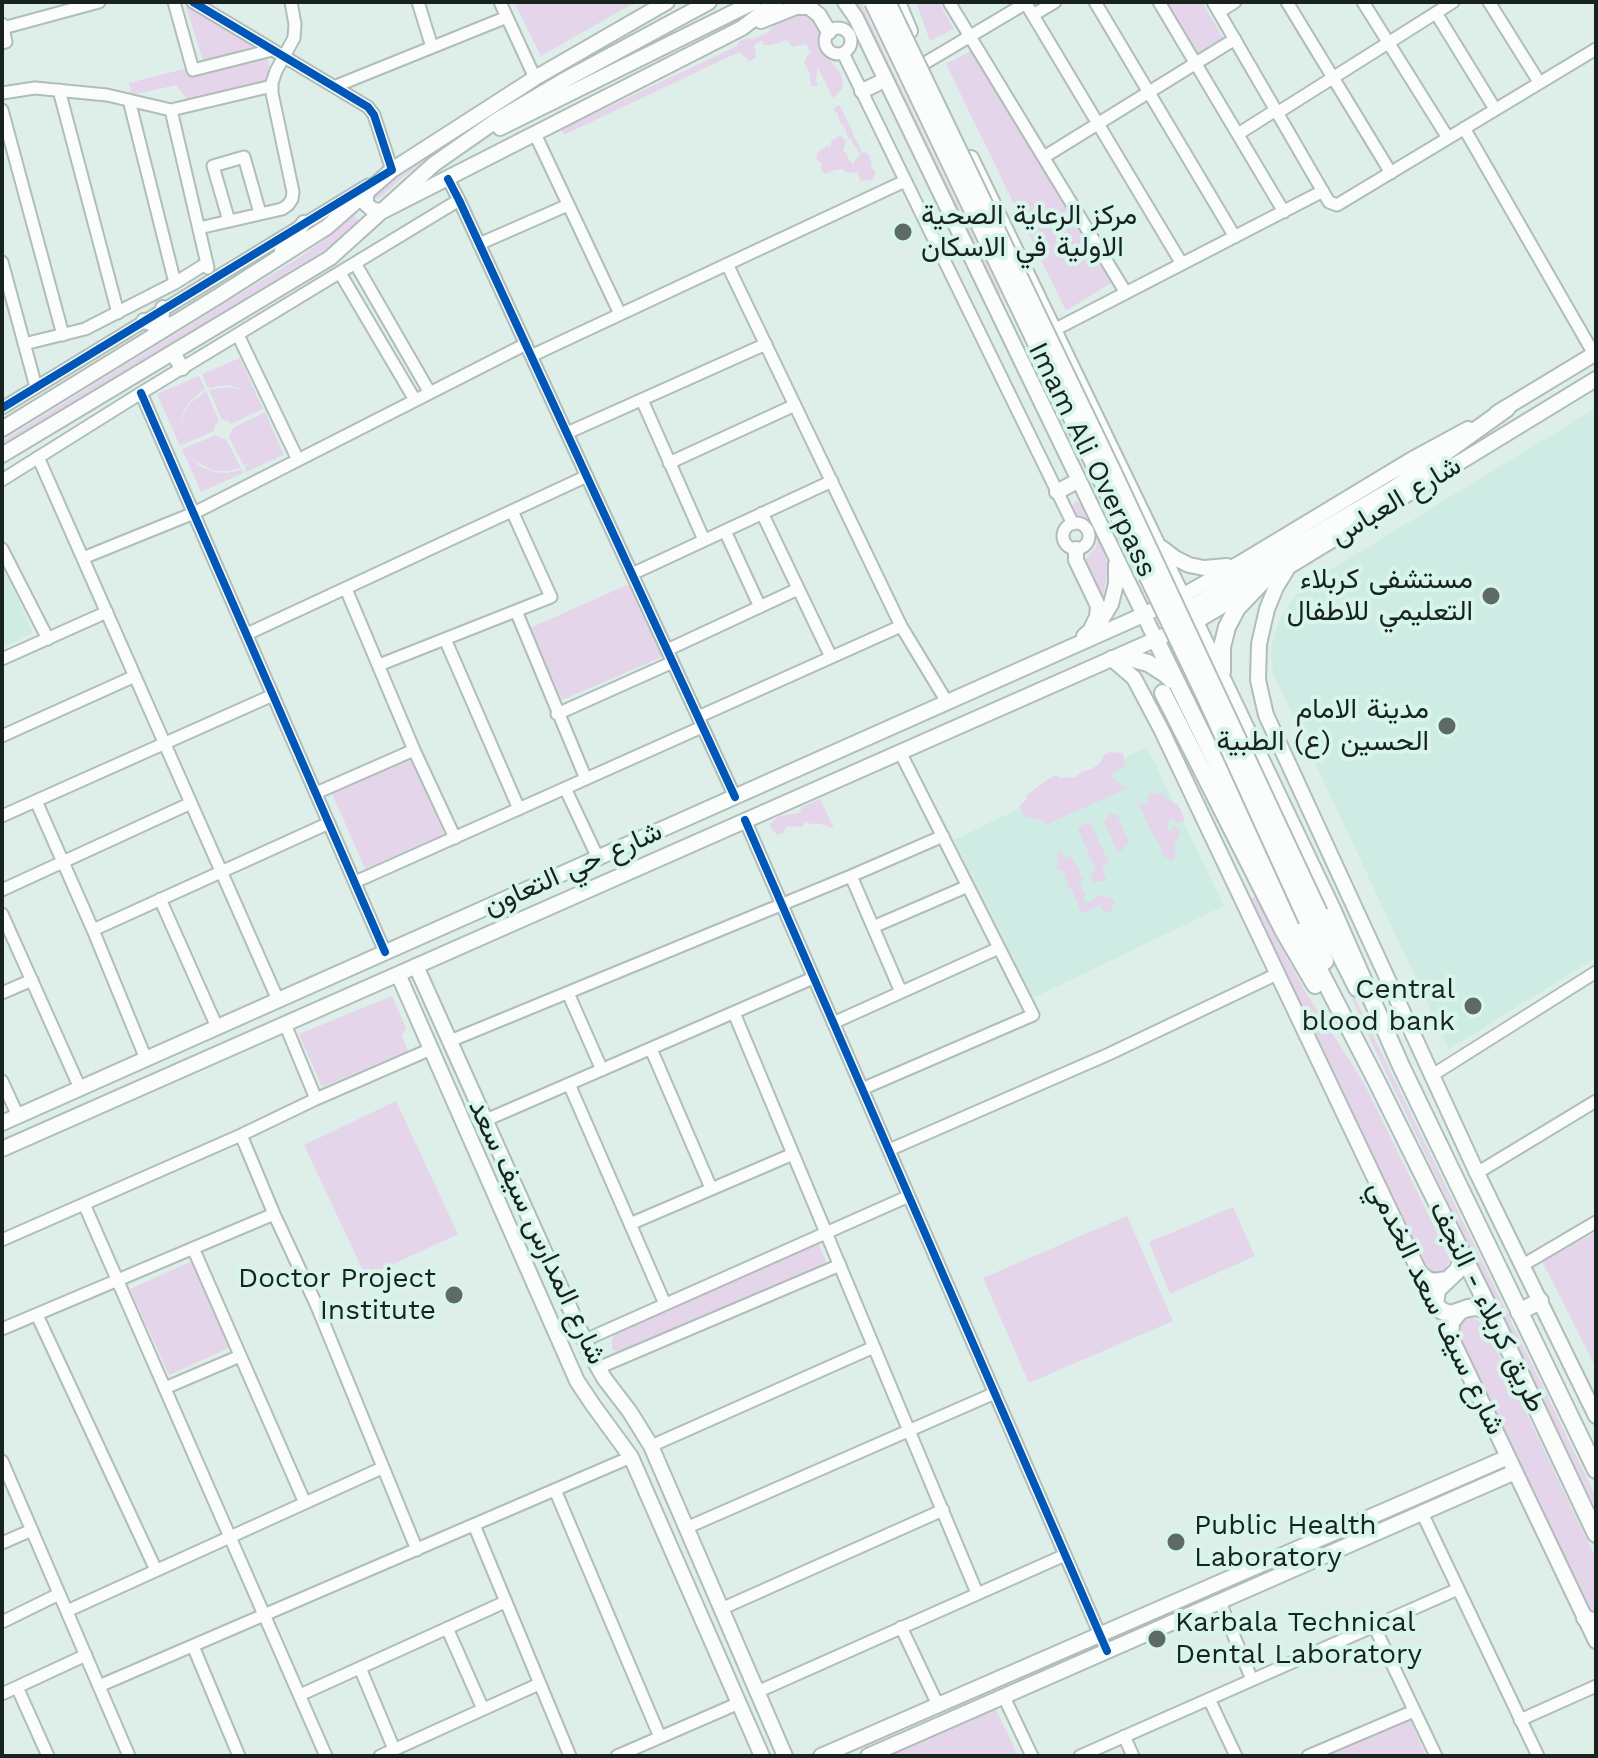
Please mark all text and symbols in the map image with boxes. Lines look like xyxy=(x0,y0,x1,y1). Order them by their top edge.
place label: مركز الرعاية الصحية الاولية في الاسكان xyxy=(921,199,1137,265)
marker: مركز الرعاية الصحية الاولية في الاسكان xyxy=(892,221,914,243)
street label: Imam Ali Overpass xyxy=(1021,337,1163,583)
street label: شارع العباس xyxy=(1325,449,1467,553)
place label: مستشفى كربلاء التعليمي للاطفال xyxy=(1287,563,1473,629)
marker: مستشفى كربلاء التعليمي للاطفال xyxy=(1480,585,1502,607)
place label: مدينة الامام الحسين (ع) الطبية xyxy=(1217,693,1429,759)
marker: مدينة الامام الحسين (ع) الطبية xyxy=(1436,715,1458,737)
street label: شارع حي التعاون xyxy=(479,815,667,923)
place label: Central blood bank xyxy=(1302,973,1455,1039)
marker: Central blood bank xyxy=(1462,995,1484,1017)
street label: شارع المدارس سيف سعد xyxy=(461,1094,613,1370)
street label: شارع سيف سعد الخدمي xyxy=(1360,1176,1512,1440)
street label: طريق كربلاء - النجف xyxy=(1421,1196,1553,1418)
place label: Doctor Project Institute xyxy=(238,1262,436,1328)
marker: Doctor Project Institute xyxy=(443,1284,465,1306)
place label: Public Health Laboratory xyxy=(1194,1509,1377,1575)
marker: Public Health Laboratory xyxy=(1165,1531,1187,1553)
place label: Karbala Technical Dental Laboratory xyxy=(1175,1606,1422,1672)
marker: Karbala Technical Dental Laboratory xyxy=(1146,1628,1168,1650)

